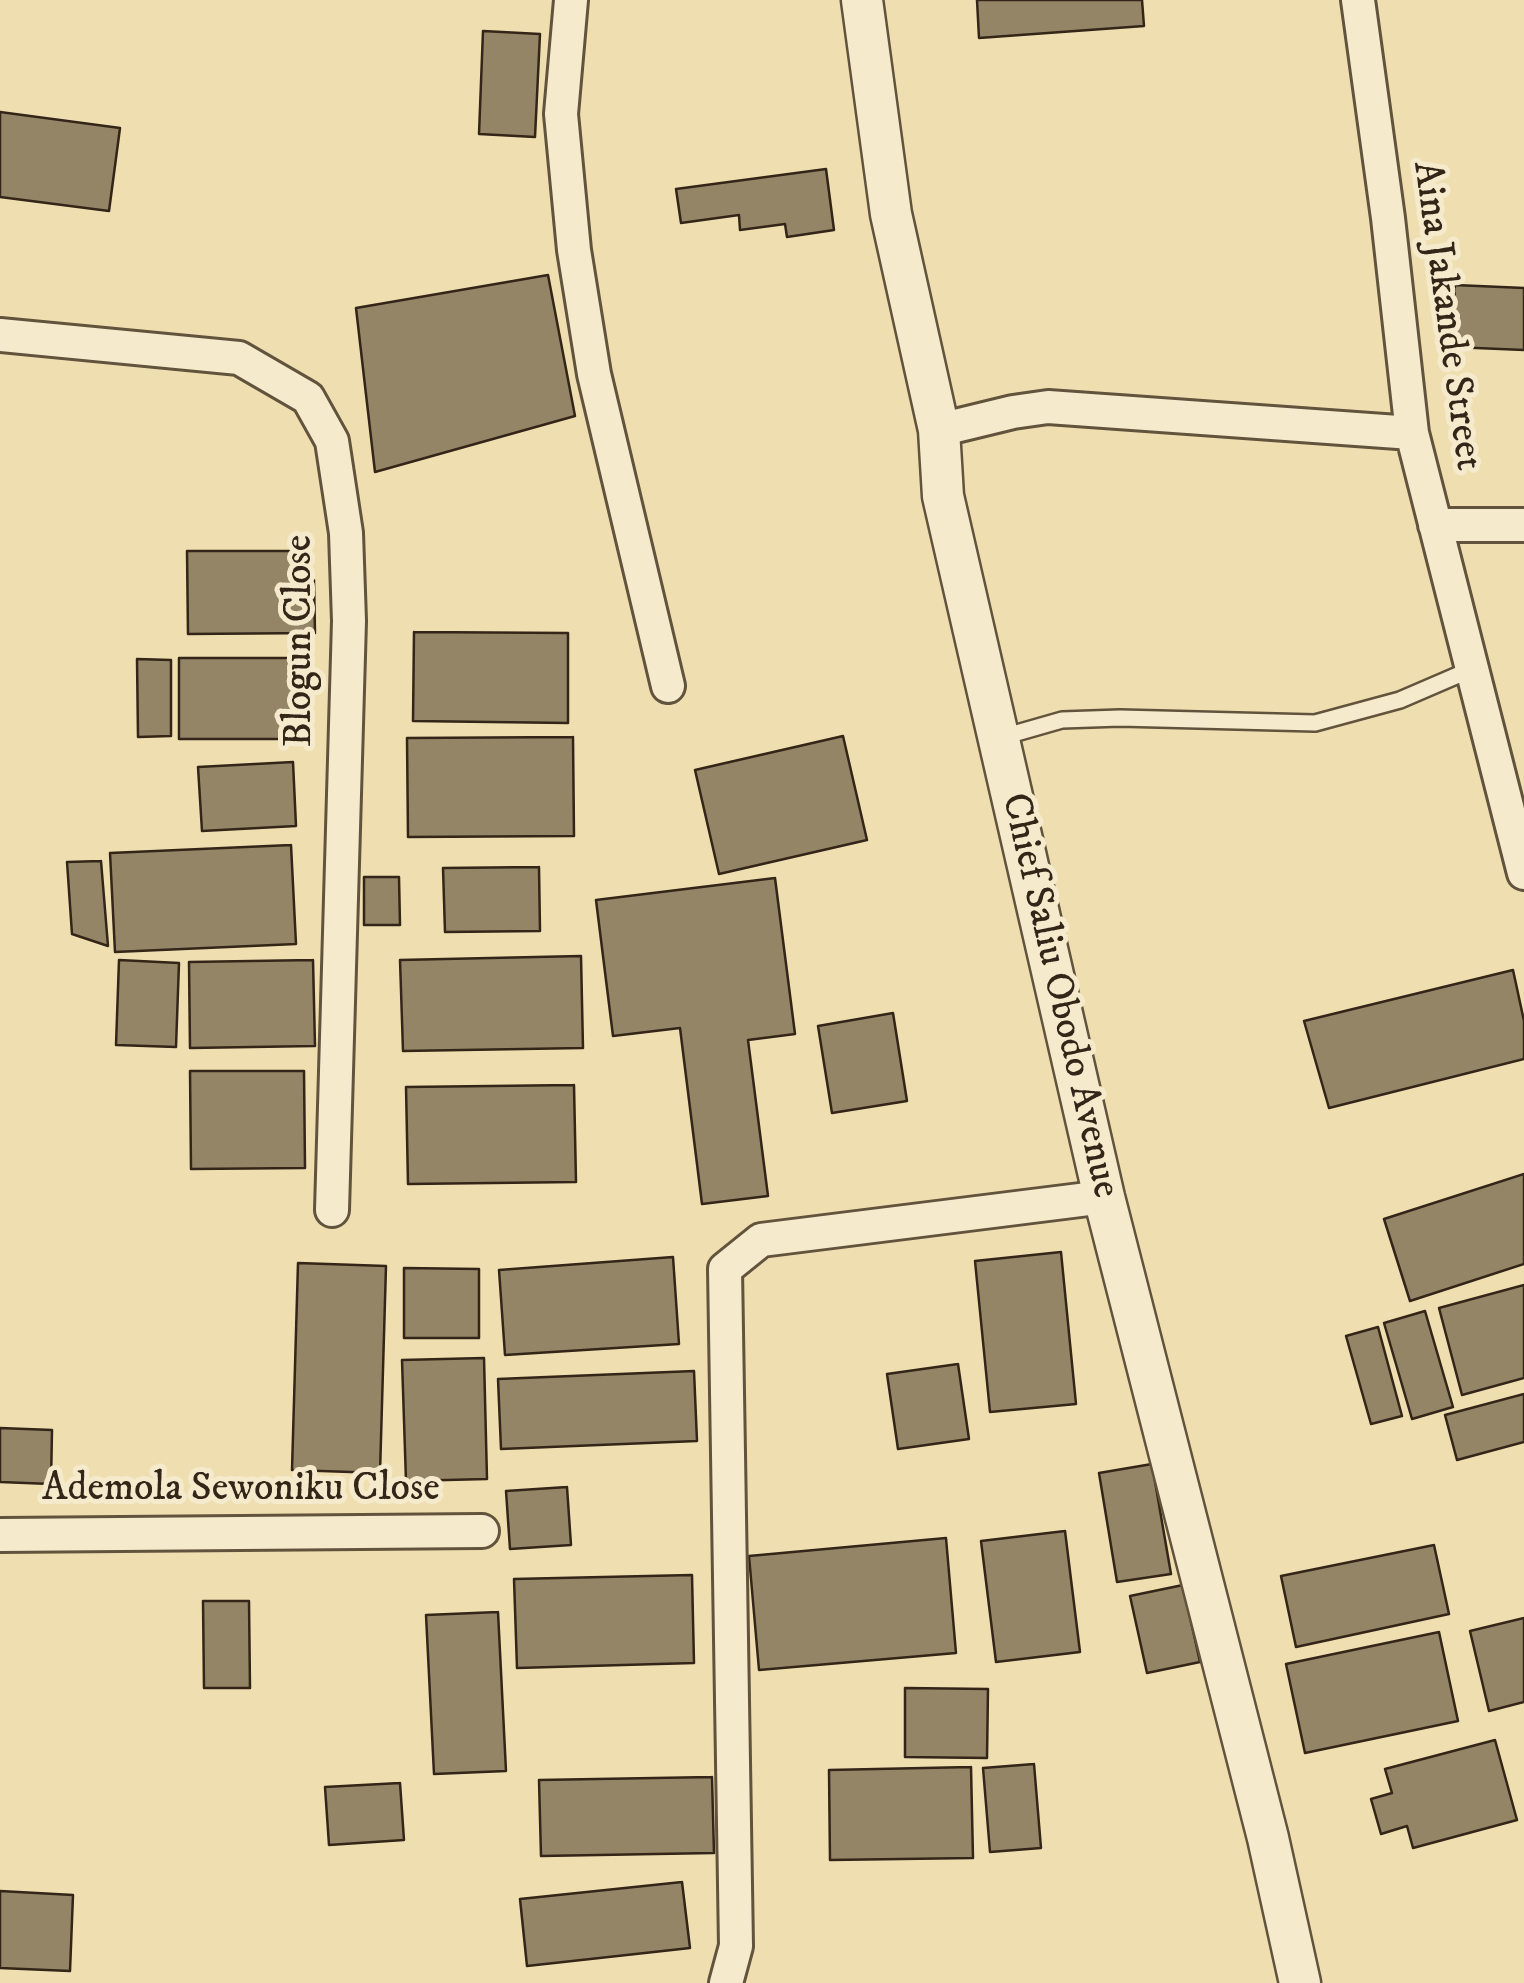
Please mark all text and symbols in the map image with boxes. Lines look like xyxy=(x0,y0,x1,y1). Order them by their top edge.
street label: Aina Jakande Street xyxy=(1400,158,1490,474)
street label: Blogun Close xyxy=(278,535,326,747)
street label: Chief Saliu Obodo Avenue xyxy=(988,789,1128,1203)
street label: Ademola Sewoniku Close xyxy=(42,1467,440,1515)

